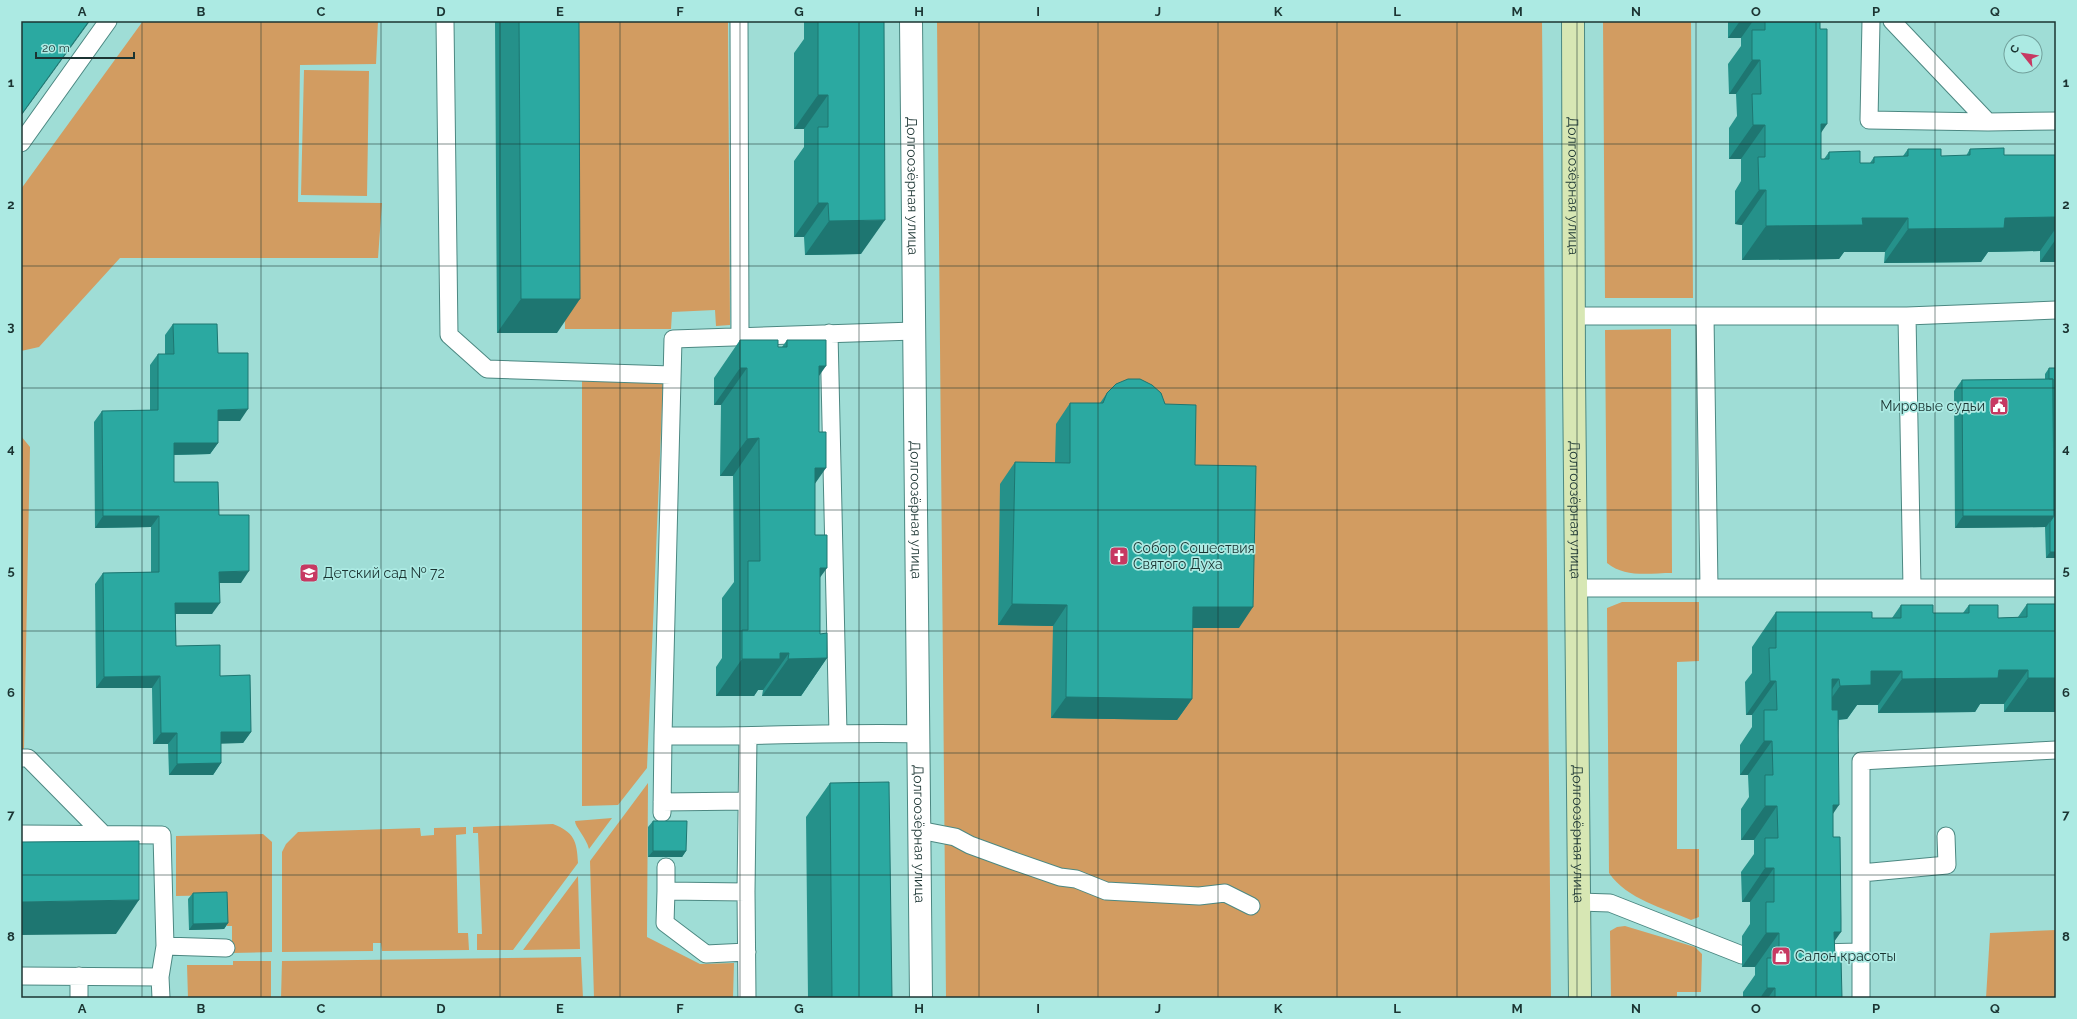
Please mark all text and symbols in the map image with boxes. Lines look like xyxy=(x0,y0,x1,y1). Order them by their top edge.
text: A xyxy=(78,4,87,19)
text: B xyxy=(197,4,206,19)
text: C xyxy=(317,4,326,19)
text: D xyxy=(436,4,446,19)
text: E xyxy=(556,4,564,19)
text: F xyxy=(676,4,684,19)
text: G xyxy=(794,4,804,19)
text: H xyxy=(914,4,924,19)
text: I xyxy=(1036,4,1040,19)
text: J xyxy=(1155,4,1161,19)
text: K xyxy=(1274,4,1283,19)
text: L xyxy=(1393,4,1401,19)
text: M xyxy=(1511,4,1523,19)
text: N xyxy=(1631,4,1641,19)
text: O xyxy=(1751,4,1761,19)
text: P xyxy=(1872,4,1880,19)
text: Q xyxy=(1990,4,2000,19)
scale bar xyxy=(36,34,134,60)
north arrow xyxy=(2003,34,2043,74)
text: 20 m xyxy=(42,41,70,55)
text: С xyxy=(2007,42,2023,56)
text: 1 xyxy=(8,75,15,90)
text: 1 xyxy=(2063,75,2070,90)
street label: Долгоозёрная улица xyxy=(904,117,921,255)
street label: Долгоозёрная улица xyxy=(1565,117,1582,255)
text: 2 xyxy=(7,197,15,212)
text: 2 xyxy=(2062,197,2070,212)
text: 3 xyxy=(7,319,15,334)
text: 3 xyxy=(2062,319,2070,334)
public building icon: Мировые судьи xyxy=(1988,395,2010,417)
place label: Мировые судьи xyxy=(1880,398,1985,414)
text: 4 xyxy=(7,441,15,456)
street label: Долгоозёрная улица xyxy=(907,441,925,579)
street label: Долгоозёрная улица xyxy=(1567,441,1584,579)
text: 4 xyxy=(2062,441,2070,456)
place label: Собор Сошествия Святого Духа xyxy=(1133,540,1255,572)
church icon: Собор Сошествия Святого Духа xyxy=(1108,545,1130,567)
school or university icon: Детский сад № 72 xyxy=(298,562,320,584)
text: 5 xyxy=(7,563,15,578)
text: 5 xyxy=(2062,563,2070,578)
place label: Детский сад № 72 xyxy=(323,565,445,581)
text: 6 xyxy=(7,685,15,700)
text: 6 xyxy=(2062,685,2070,700)
street label: Долгоозёрная улица xyxy=(911,765,928,903)
street label: Долгоозёрная улица xyxy=(1570,765,1587,903)
text: 7 xyxy=(7,807,15,822)
text: 7 xyxy=(2062,807,2070,822)
text: 8 xyxy=(7,929,15,944)
text: 8 xyxy=(2062,929,2070,944)
shop icon: Салон красоты xyxy=(1770,945,1792,967)
place label: Салон красоты xyxy=(1795,948,1896,964)
text: A xyxy=(78,1001,87,1016)
text: B xyxy=(197,1001,206,1016)
text: C xyxy=(317,1001,326,1016)
text: D xyxy=(436,1001,446,1016)
text: E xyxy=(556,1001,564,1016)
text: F xyxy=(676,1001,684,1016)
text: G xyxy=(794,1001,804,1016)
text: H xyxy=(914,1001,924,1016)
text: I xyxy=(1036,1001,1040,1016)
text: J xyxy=(1155,1001,1161,1016)
text: K xyxy=(1274,1001,1283,1016)
text: L xyxy=(1393,1001,1401,1016)
text: M xyxy=(1511,1001,1523,1016)
text: N xyxy=(1631,1001,1641,1016)
text: O xyxy=(1751,1001,1761,1016)
text: P xyxy=(1872,1001,1880,1016)
text: Q xyxy=(1990,1001,2000,1016)

